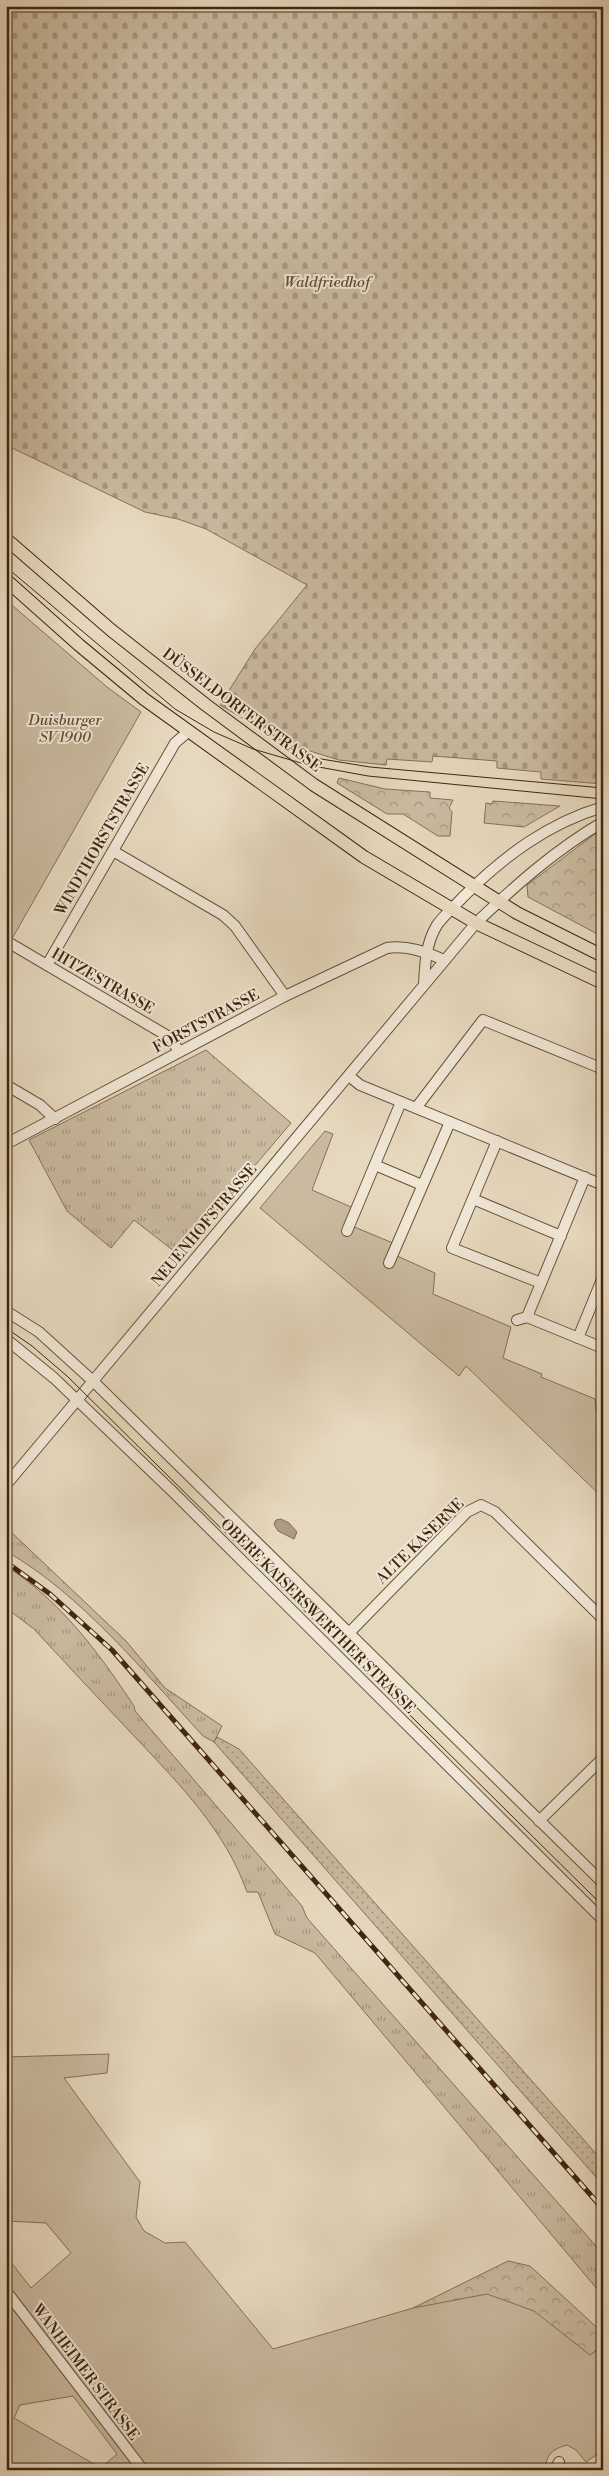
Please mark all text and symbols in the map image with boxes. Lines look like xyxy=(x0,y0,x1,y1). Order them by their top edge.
park label: Waldfriedhof xyxy=(284,273,374,292)
street label: DÜSSELDORFER STRASSE xyxy=(158,644,326,776)
park label: Duisburger SV 1900 xyxy=(27,711,102,747)
street label: WINDTHORSTSTRASSE xyxy=(50,760,154,920)
street label: HITZESTRASSE xyxy=(48,944,158,1019)
street label: FORSTSTRASSE xyxy=(150,985,263,1058)
street label: NEUENHOFSTRASSE xyxy=(147,1160,261,1291)
street label: ALTE KASERNE xyxy=(372,1495,468,1589)
street label: OBERE KAISERSWERTHER STRASSE xyxy=(216,1515,419,1718)
street label: WANHEIMER STRASSE xyxy=(27,2300,143,2444)

